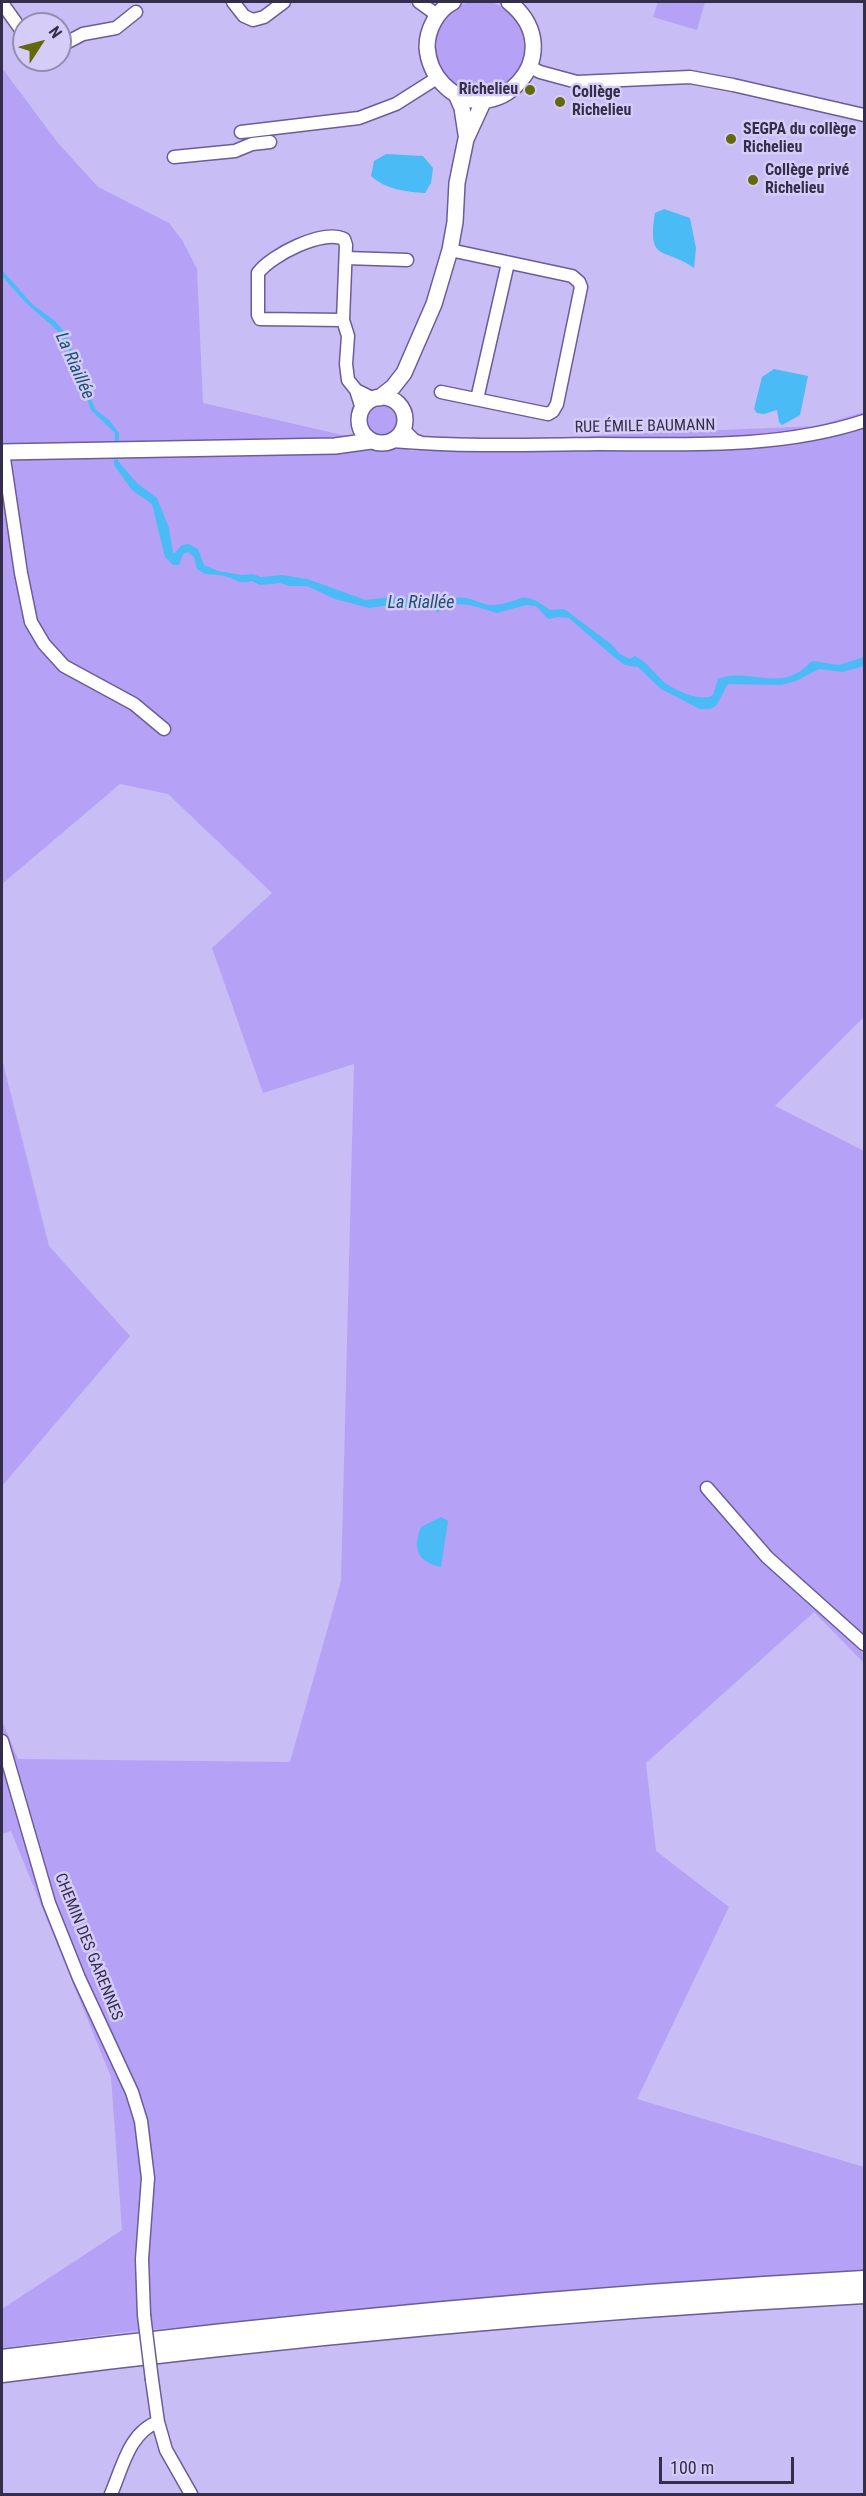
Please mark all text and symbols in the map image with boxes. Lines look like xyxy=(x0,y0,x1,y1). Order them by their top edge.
north arrow xyxy=(12,12,72,72)
text: N xyxy=(45,23,66,42)
place label: Richelieu xyxy=(459,80,518,100)
marker: Richelieu xyxy=(523,83,537,97)
place label: Collège Richelieu xyxy=(572,83,631,121)
marker: Collège Richelieu xyxy=(553,95,567,109)
place label: SEGPA du collège Richelieu xyxy=(743,120,856,158)
marker: SEGPA du collège Richelieu xyxy=(724,132,738,146)
place label: Collège privé Richelieu xyxy=(765,161,849,199)
marker: Collège privé Richelieu xyxy=(746,173,760,187)
water label: La Riaillée xyxy=(50,329,98,403)
street label: RUE ÉMILE BAUMANN xyxy=(575,416,715,438)
water label: La Riallée xyxy=(388,592,454,614)
street label: CHEMIN DES GARENNES xyxy=(50,1871,126,2023)
scale bar xyxy=(662,2445,797,2483)
text: 100 m xyxy=(670,2457,714,2478)

